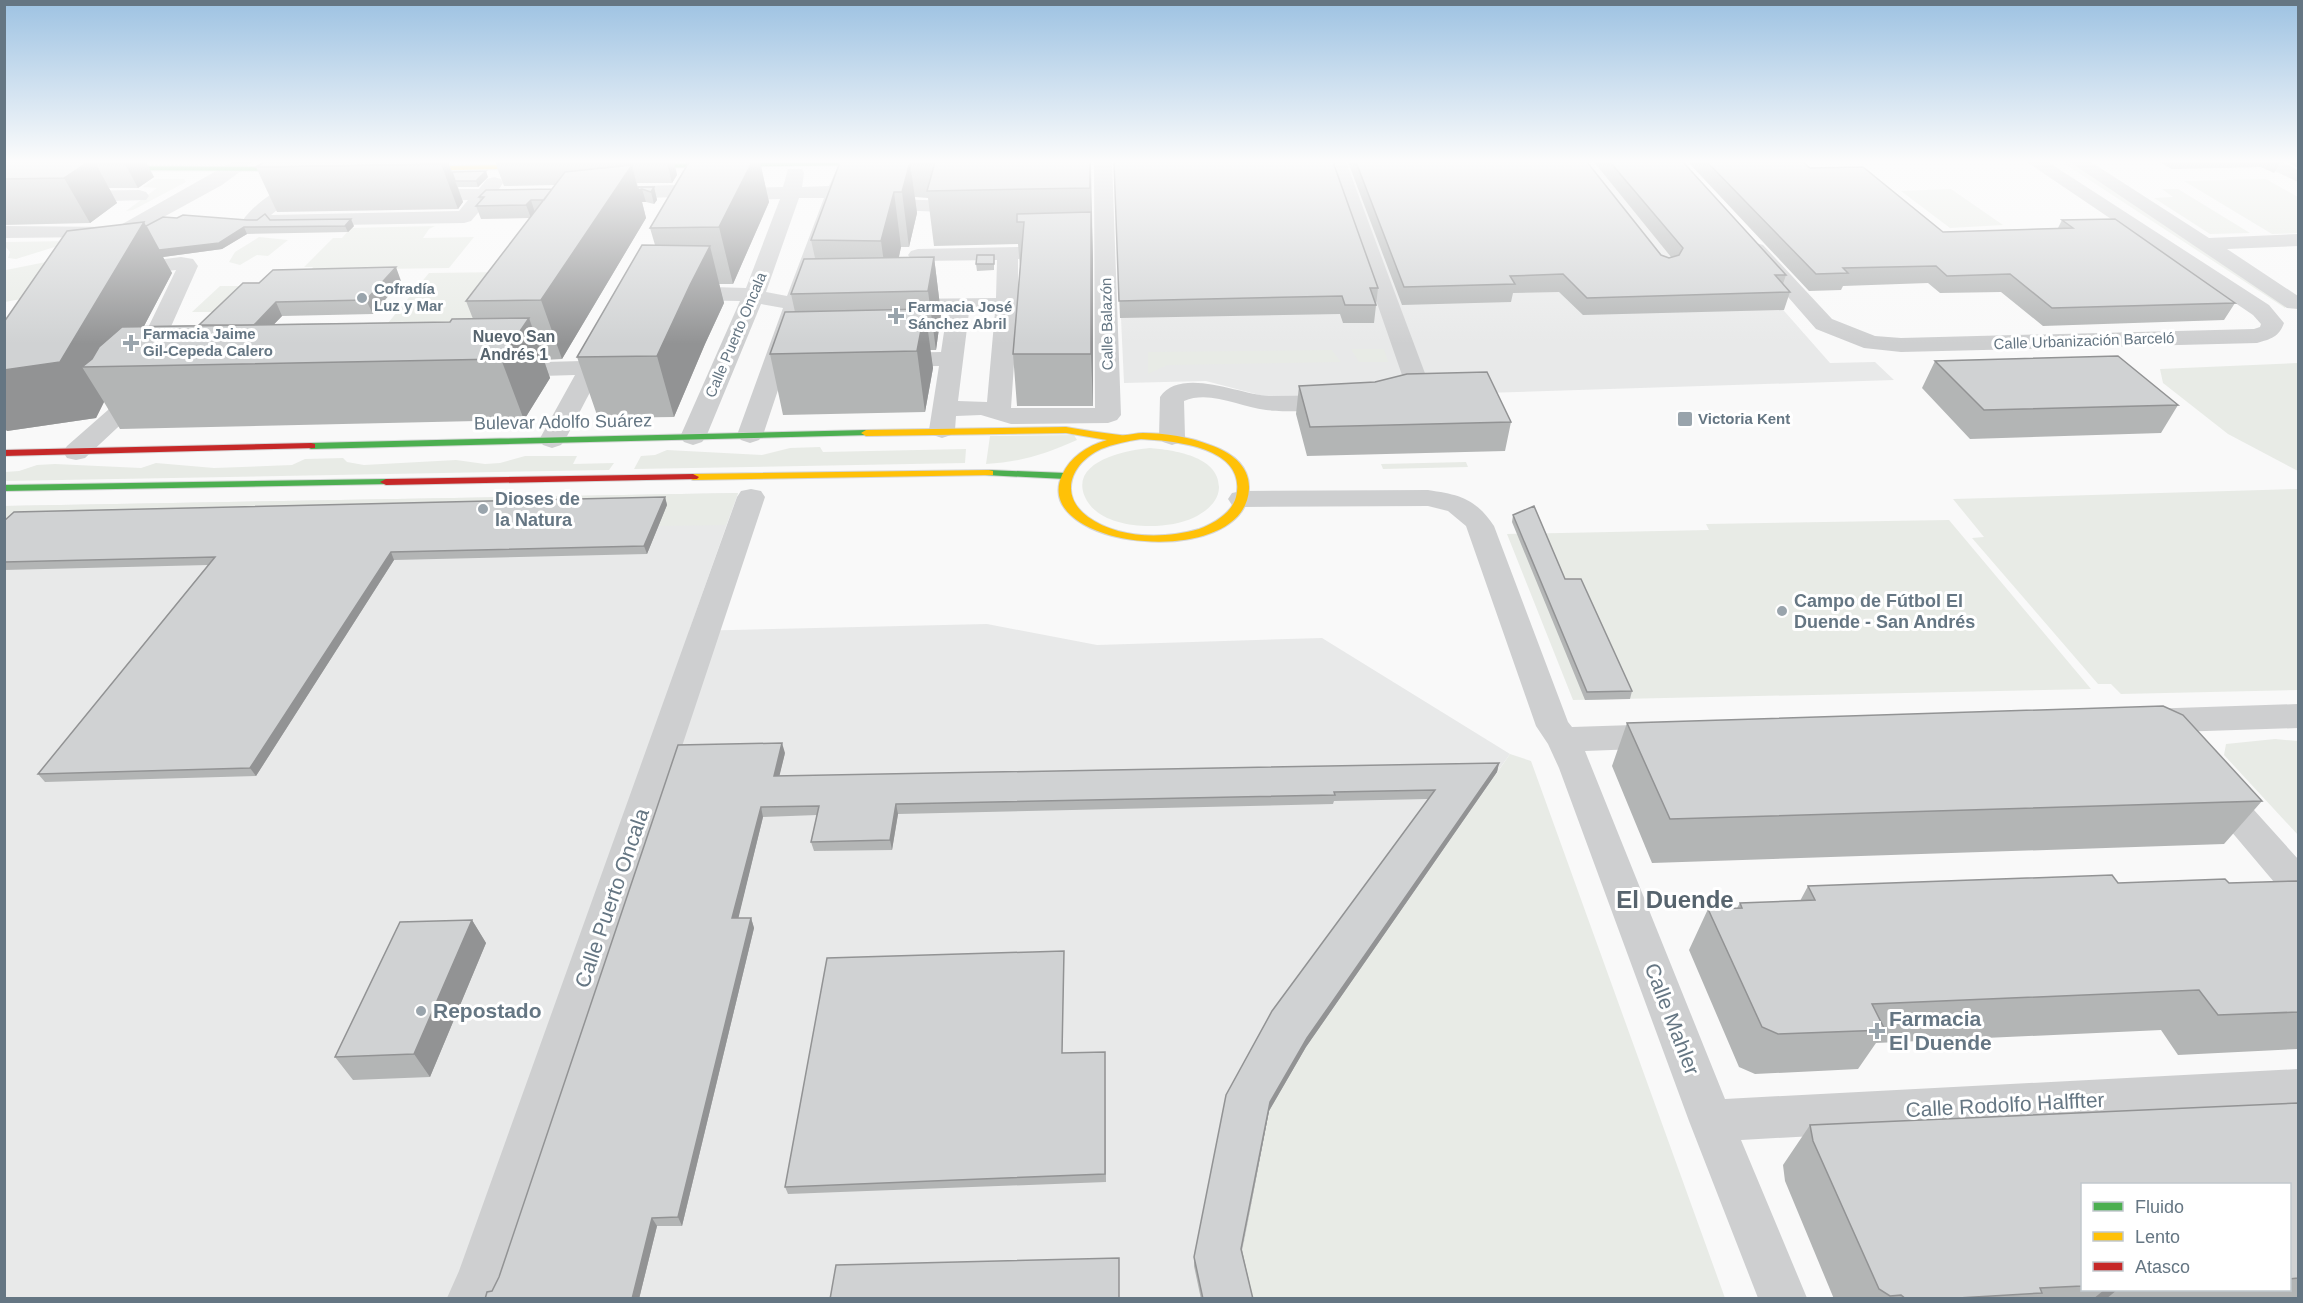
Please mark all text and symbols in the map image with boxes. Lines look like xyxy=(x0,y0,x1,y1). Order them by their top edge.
street label: Calle Puerto Oncala xyxy=(701,269,770,400)
street label: Calle Balazón xyxy=(1097,278,1116,370)
place label: Cofradía Luz y Mar xyxy=(374,280,443,314)
marker: Cofradía Luz y Mar xyxy=(355,291,369,305)
place label: Farmacia José Sánchez Abril xyxy=(908,298,1012,332)
marker: Farmacia José Sánchez Abril xyxy=(889,309,903,323)
place label: Farmacia Jaime Gil-Cepeda Calero xyxy=(143,325,273,359)
district label: Nuevo San Andrés 1 xyxy=(473,328,555,363)
street label: Calle Urbanización Barceló xyxy=(1993,329,2175,352)
marker: Farmacia Jaime Gil-Cepeda Calero xyxy=(124,336,138,350)
street label: Bulevar Adolfo Suárez xyxy=(474,410,652,434)
marker: Victoria Kent xyxy=(1676,410,1694,428)
place label: Victoria Kent xyxy=(1698,410,1790,427)
place label: Dioses de la Natura xyxy=(495,489,580,530)
marker: Dioses de la Natura xyxy=(476,502,490,516)
place label: Campo de Fútbol El Duende - San Andrés xyxy=(1794,591,1975,632)
marker: Campo de Fútbol El Duende - San Andrés xyxy=(1775,604,1789,618)
street label: Calle Puerto Oncala xyxy=(570,805,653,990)
district label: El Duende xyxy=(1616,886,1734,913)
street label: Calle Mahler xyxy=(1641,960,1704,1078)
place label: Repostado xyxy=(433,999,542,1022)
marker: Repostado xyxy=(414,1004,428,1018)
place label: Farmacia El Duende xyxy=(1889,1007,1992,1054)
marker: Farmacia El Duende xyxy=(1870,1024,1884,1038)
street label: Calle Rodolfo Halffter xyxy=(1905,1088,2105,1121)
legend xyxy=(2081,1183,2291,1291)
text: Fluido xyxy=(2135,1197,2184,1217)
text: Lento xyxy=(2135,1227,2180,1247)
text: Atasco xyxy=(2135,1257,2190,1277)

